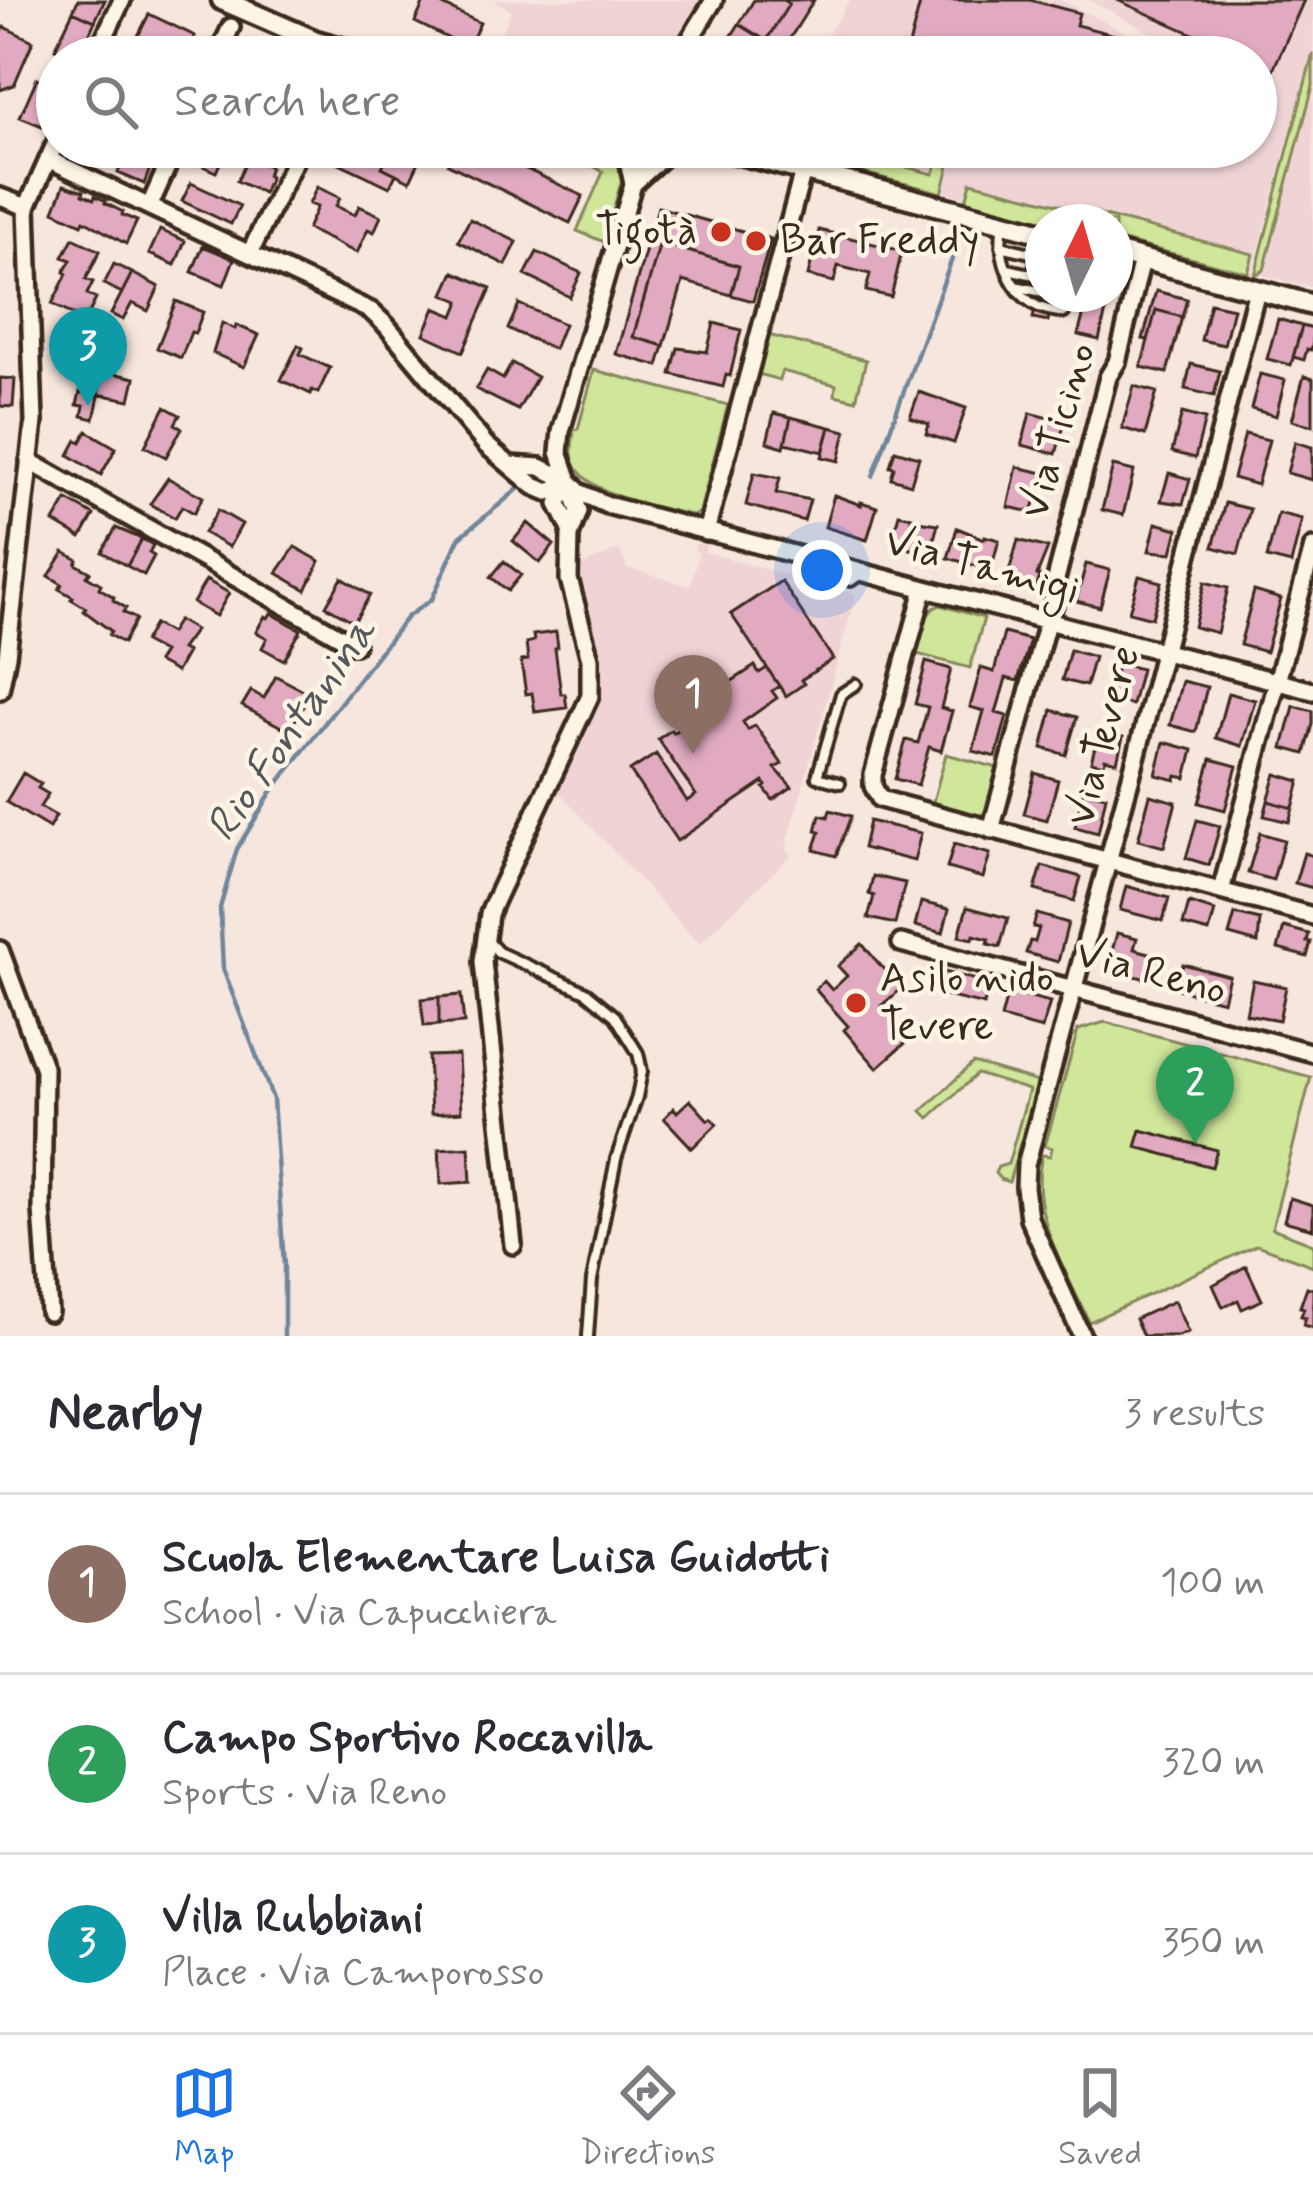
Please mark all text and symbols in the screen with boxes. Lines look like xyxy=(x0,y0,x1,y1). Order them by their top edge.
search box xyxy=(36,36,1277,168)
icon: search xyxy=(78,69,144,135)
text: Search here xyxy=(174,73,401,132)
north arrow xyxy=(1025,204,1133,312)
place label: Tigotà xyxy=(595,205,697,264)
place label: Bar Freddy xyxy=(780,214,979,269)
marker: Tigotà xyxy=(708,219,734,245)
marker: Bar Freddy xyxy=(743,228,769,254)
pin: 3 xyxy=(49,307,127,406)
street label: Via Ticino xyxy=(1008,337,1110,525)
street label: Via Tamigi xyxy=(878,515,1085,622)
your location xyxy=(792,540,852,600)
water label: Rio Fontanina xyxy=(193,605,392,854)
street label: Via Tevere xyxy=(1054,640,1154,832)
pin: 1 xyxy=(654,655,732,754)
street label: Via Reno xyxy=(1070,927,1232,1019)
place label: Asilo nido Tevere xyxy=(880,952,1054,1055)
marker: Asilo nido Tevere xyxy=(843,990,869,1016)
pin: 2 xyxy=(1156,1045,1234,1144)
text: Nearby xyxy=(48,1381,203,1447)
text: 3 results xyxy=(1124,1389,1265,1440)
text: Scuola Elementare Luisa Guidotti xyxy=(162,1529,830,1588)
text: 1 xyxy=(78,1558,96,1609)
text: 100 m xyxy=(1160,1558,1265,1609)
text: School · Via Capucchiera xyxy=(162,1588,557,1639)
text: Campo Sportivo Roccavilla xyxy=(162,1709,652,1768)
text: 2 xyxy=(77,1738,97,1789)
text: 320 m xyxy=(1162,1738,1265,1789)
text: Sports · Via Reno xyxy=(162,1768,447,1819)
text: Villa Rubbiani xyxy=(162,1889,423,1948)
text: 3 xyxy=(78,1918,96,1969)
text: 350 m xyxy=(1162,1918,1265,1969)
text: Place · Via Camporosso xyxy=(162,1948,544,1999)
tab: Map xyxy=(171,2060,237,2176)
tab: Directions xyxy=(580,2060,716,2176)
tab: Saved xyxy=(1058,2060,1142,2176)

